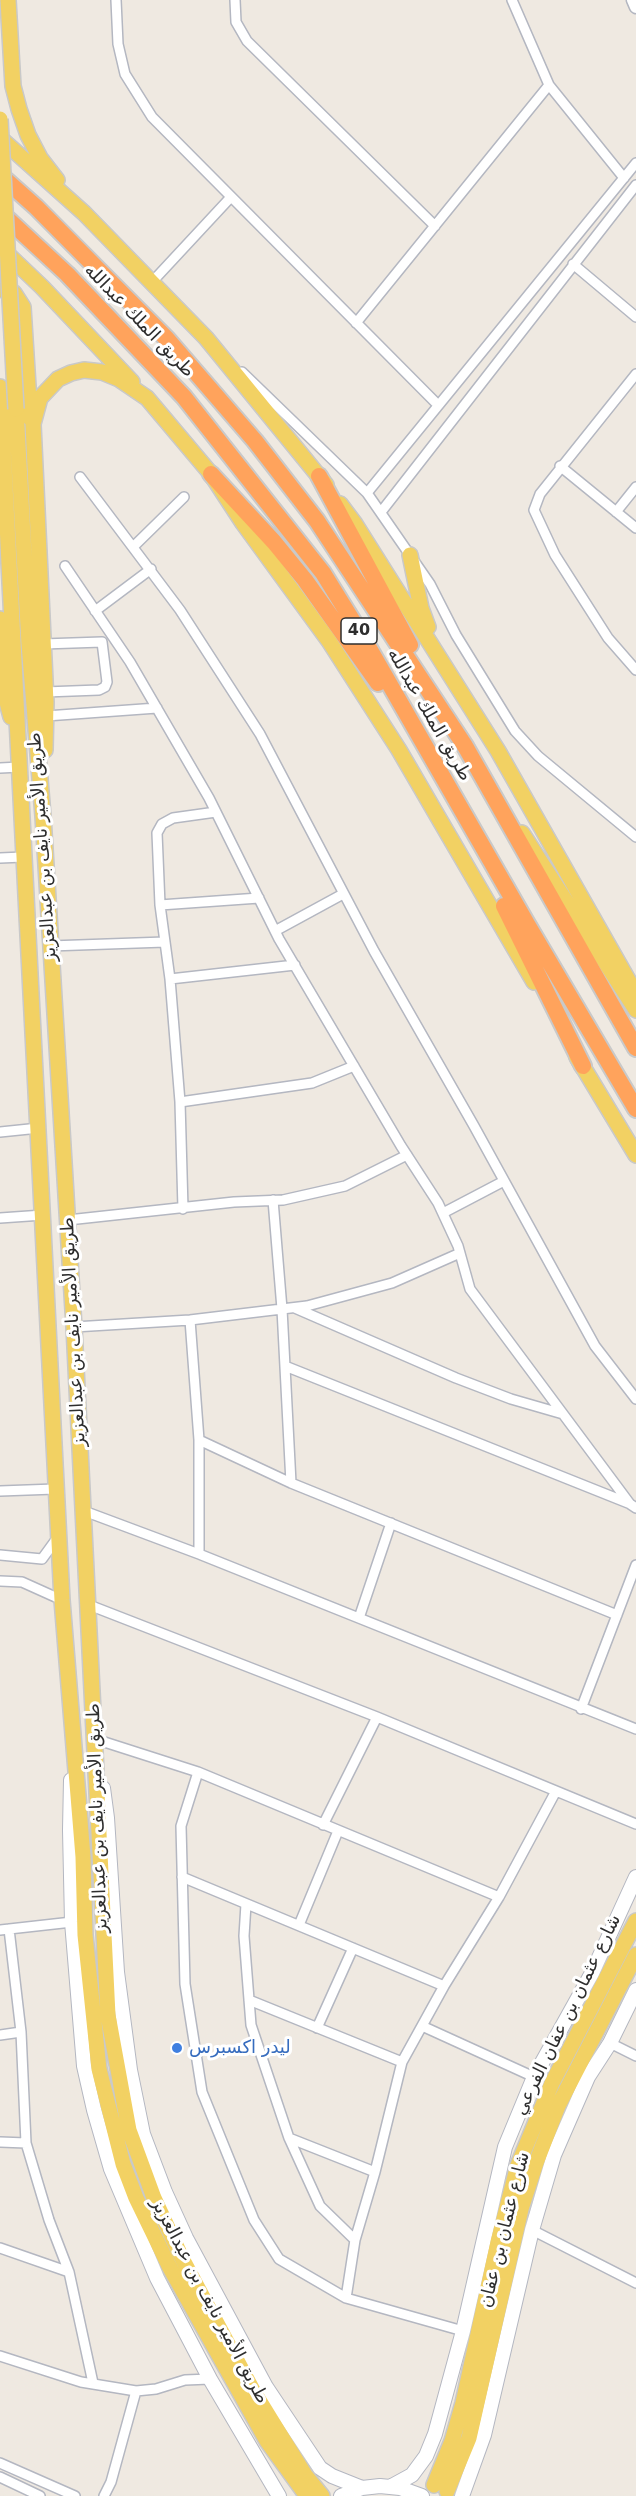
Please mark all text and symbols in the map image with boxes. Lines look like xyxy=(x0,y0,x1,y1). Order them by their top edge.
street label: طريق الملك عبدالله xyxy=(79,260,199,382)
road number: 40 xyxy=(341,618,377,644)
street label: طريق الملك عبدالله xyxy=(382,645,476,785)
street label: طريق الأمير نايف بن عبدالعزيز xyxy=(24,732,62,962)
street label: طريق الأمير نايف بن عبدالعزيز xyxy=(57,1217,91,1447)
street label: طريق الأمير نايف بن عبدالعزيز xyxy=(83,1703,113,1933)
street label: شارع عثمان بن عفان الفرعي xyxy=(510,1911,626,2119)
place label: ليدر اكسبرس xyxy=(189,2037,291,2059)
marker: ليدر اكسبرس xyxy=(170,2041,184,2055)
street label: شارع عثمان بن عفان xyxy=(475,2150,535,2310)
street label: طريق الأمير نايف بن عبدالعزيز xyxy=(145,2194,273,2408)

